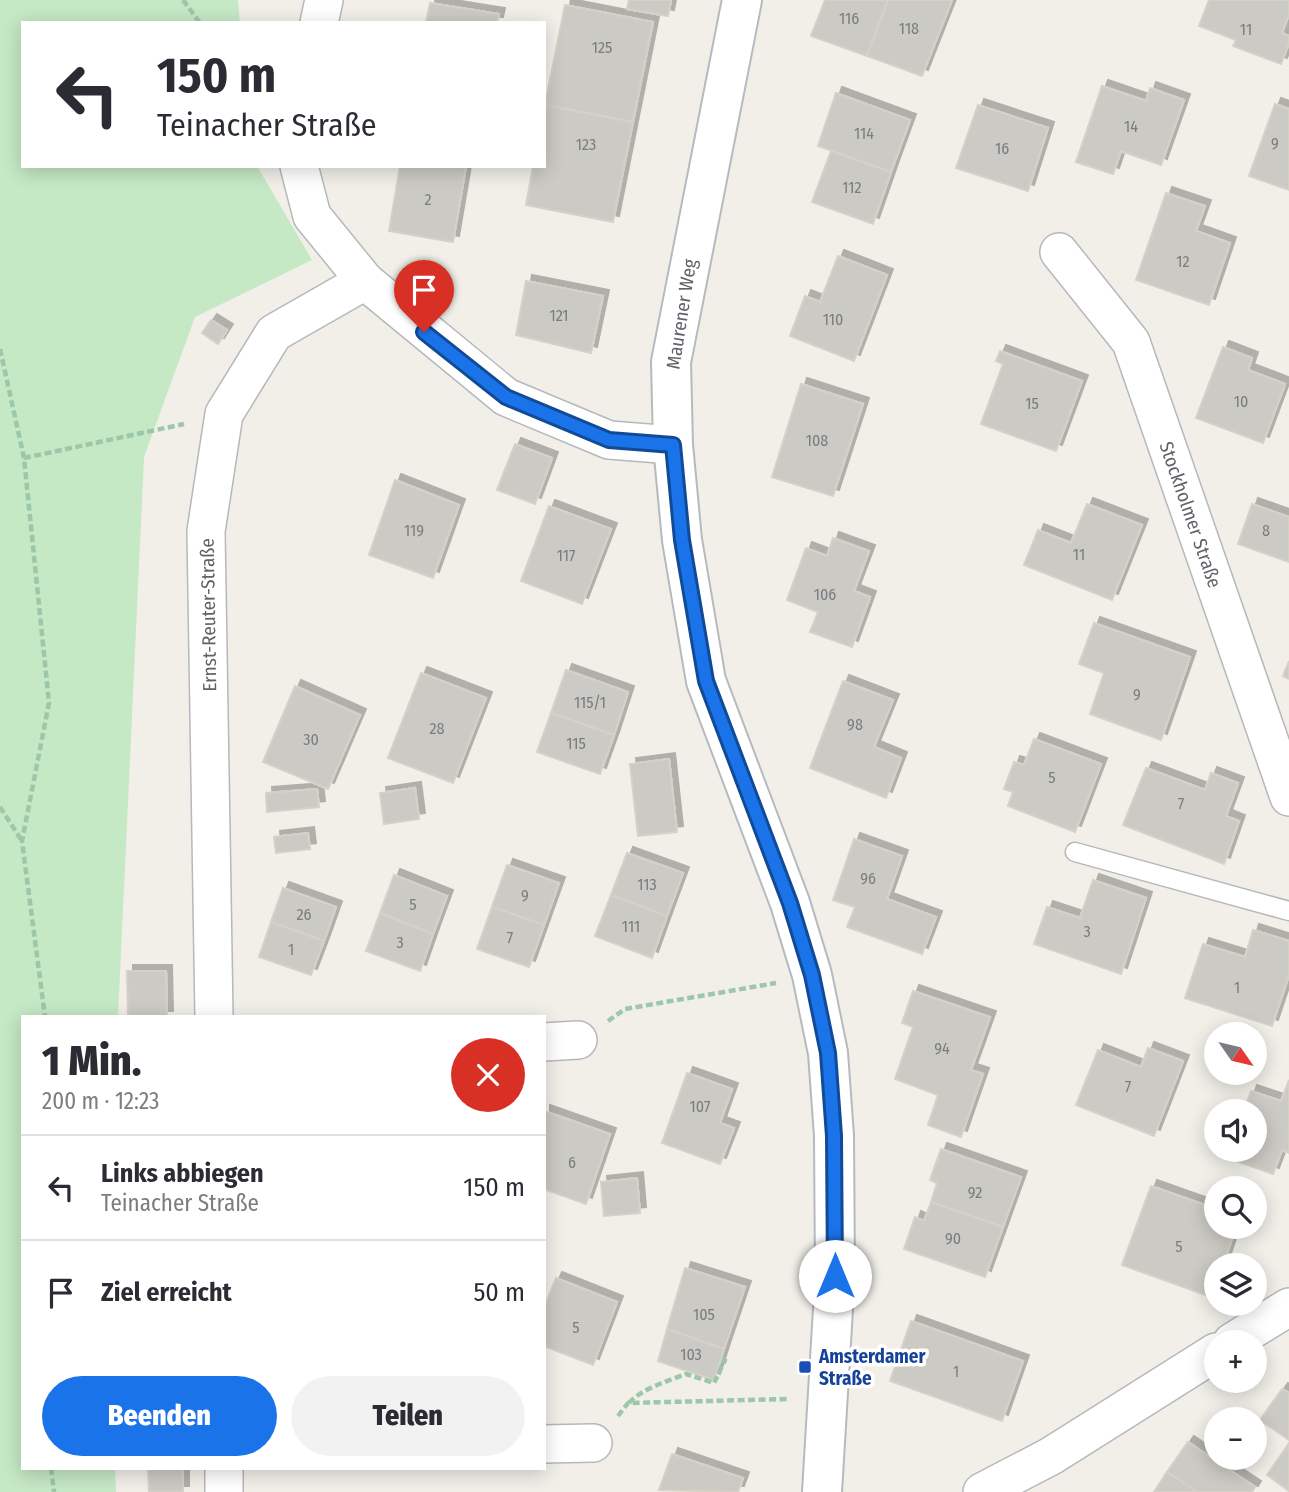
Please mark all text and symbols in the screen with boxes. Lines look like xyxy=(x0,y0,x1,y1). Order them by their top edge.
house number: 116 xyxy=(839,9,859,28)
house number: 118 xyxy=(899,19,919,38)
house number: 11 xyxy=(1240,20,1252,39)
house number: 125 xyxy=(592,38,612,57)
text: 150 m xyxy=(157,46,276,105)
icon: left xyxy=(42,49,133,140)
text: Teinacher Straße xyxy=(157,106,377,144)
house number: 14 xyxy=(1124,117,1138,136)
house number: 114 xyxy=(854,124,874,143)
house number: 9 xyxy=(1271,134,1279,153)
house number: 123 xyxy=(576,135,596,154)
house number: 16 xyxy=(995,139,1009,158)
house number: 112 xyxy=(842,178,862,197)
house number: 2 xyxy=(424,190,432,209)
house number: 12 xyxy=(1176,252,1190,271)
street label: Maurener Weg xyxy=(661,257,702,371)
pin xyxy=(394,260,454,332)
icon: arrive xyxy=(405,271,443,309)
house number: 121 xyxy=(549,306,569,325)
house number: 110 xyxy=(823,310,843,329)
house number: 10 xyxy=(1234,392,1248,411)
house number: 15 xyxy=(1025,394,1039,413)
house number: 108 xyxy=(806,431,828,450)
street label: Stockholmer Straße xyxy=(1154,439,1226,591)
house number: 119 xyxy=(404,521,424,540)
house number: 8 xyxy=(1262,521,1270,540)
street label: Ernst-Reuter-Straße xyxy=(196,538,221,692)
house number: 11 xyxy=(1073,545,1085,564)
house number: 117 xyxy=(557,546,576,565)
house number: 106 xyxy=(814,585,836,604)
house number: 9 xyxy=(1133,685,1141,704)
house number: 115/1 xyxy=(574,693,606,712)
house number: 98 xyxy=(847,715,863,734)
house number: 28 xyxy=(429,719,445,738)
house number: 30 xyxy=(303,730,319,749)
house number: 115 xyxy=(566,734,586,753)
house number: 5 xyxy=(1048,768,1056,787)
house number: 7 xyxy=(1178,794,1185,813)
house number: 96 xyxy=(860,869,876,888)
house number: 113 xyxy=(637,875,657,894)
house number: 9 xyxy=(521,886,529,905)
house number: 5 xyxy=(409,895,417,914)
house number: 26 xyxy=(297,905,312,924)
house number: 111 xyxy=(622,917,640,936)
house number: 3 xyxy=(1083,922,1091,941)
house number: 7 xyxy=(507,928,514,947)
house number: 3 xyxy=(396,933,404,952)
house number: 1 xyxy=(288,940,294,959)
house number: 1 xyxy=(1234,978,1240,997)
north arrow xyxy=(1204,1022,1267,1085)
map controls xyxy=(1204,1022,1267,1470)
text: 1 Min. xyxy=(42,1036,142,1086)
button: close xyxy=(451,1038,525,1112)
house number: 94 xyxy=(934,1039,950,1058)
house number: 7 xyxy=(1125,1077,1132,1096)
text: 200 m · 12:23 xyxy=(42,1087,159,1115)
house number: 107 xyxy=(690,1097,711,1116)
button: sound xyxy=(1204,1099,1267,1162)
house number: 6 xyxy=(568,1153,576,1172)
text: Links abbiegen xyxy=(101,1158,264,1189)
icon: left xyxy=(42,1169,80,1207)
text: 150 m xyxy=(463,1172,525,1203)
button: search xyxy=(1204,1176,1267,1239)
house number: 92 xyxy=(968,1183,982,1202)
text: Teinacher Straße xyxy=(101,1189,259,1217)
house number: 90 xyxy=(945,1229,961,1248)
house number: 5 xyxy=(1175,1237,1183,1256)
position arrow xyxy=(798,1239,872,1313)
button: layers xyxy=(1204,1253,1267,1316)
icon: arrive xyxy=(42,1274,80,1312)
text: Ziel erreicht xyxy=(101,1277,232,1308)
text: 50 m xyxy=(473,1277,525,1308)
house number: 105 xyxy=(693,1305,715,1324)
house number: 5 xyxy=(572,1318,580,1337)
button: + xyxy=(1204,1330,1267,1393)
house number: 103 xyxy=(680,1345,702,1364)
place label: Amsterdamer Straße xyxy=(818,1345,926,1390)
marker: Amsterdamer Straße xyxy=(797,1359,813,1375)
house number: 1 xyxy=(953,1362,959,1381)
button: Beenden xyxy=(42,1376,277,1456)
button: Teilen xyxy=(291,1376,525,1456)
button: − xyxy=(1204,1407,1267,1470)

